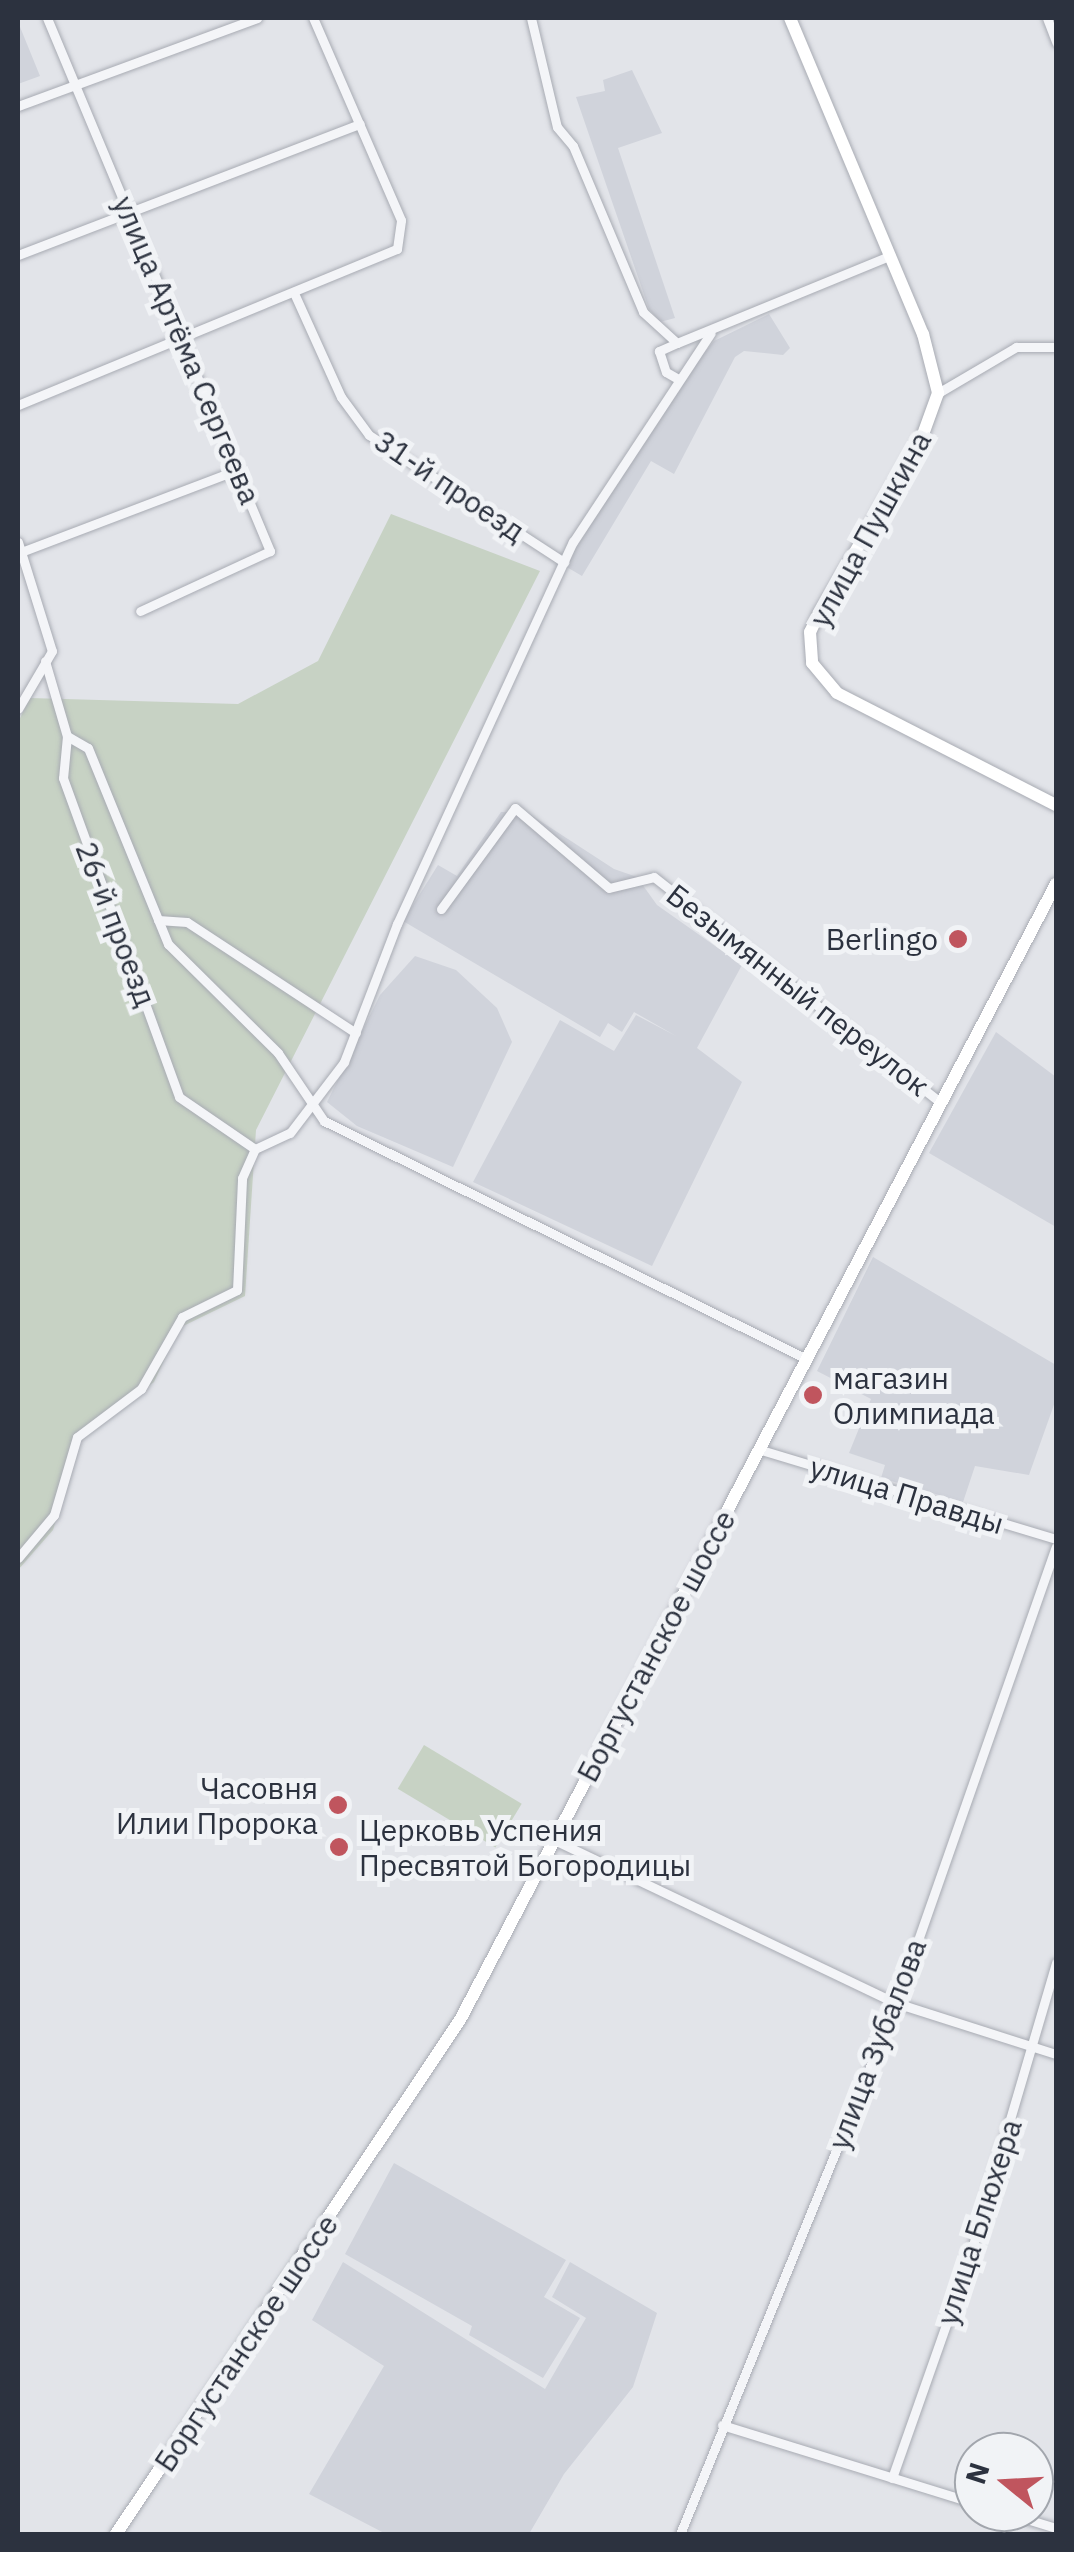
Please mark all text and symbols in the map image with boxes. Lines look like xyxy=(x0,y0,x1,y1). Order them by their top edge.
street label: улица Артёма Сергеева xyxy=(106,191,268,509)
street label: 31-й проезд xyxy=(368,423,532,549)
street label: улица Пушкина xyxy=(801,425,939,633)
street label: 26-й проезд xyxy=(68,837,164,1011)
street label: Безымянный переулок xyxy=(660,876,936,1104)
place label: Berlingo xyxy=(826,921,938,957)
marker: Berlingo xyxy=(947,928,969,950)
place label: магазин Олимпиада xyxy=(833,1360,995,1430)
marker: магазин Олимпиада xyxy=(802,1384,824,1406)
street label: улица Правды xyxy=(806,1448,1008,1542)
street label: Боргустанское шоссе xyxy=(569,1504,743,1788)
place label: Часовня Илии Пророка xyxy=(116,1770,318,1840)
marker: Часовня Илии Пророка xyxy=(327,1794,349,1816)
place label: Церковь Успения Пресвятой Богородицы xyxy=(359,1812,691,1882)
marker: Церковь Успения Пресвятой Богородицы xyxy=(328,1836,350,1858)
street label: улица Зубалова xyxy=(820,1934,934,2154)
street label: улица Блюхера xyxy=(929,2115,1029,2329)
street label: Боргустанское шоссе xyxy=(147,2208,345,2478)
north arrow xyxy=(954,2432,1054,2532)
text: N xyxy=(956,2458,998,2489)

